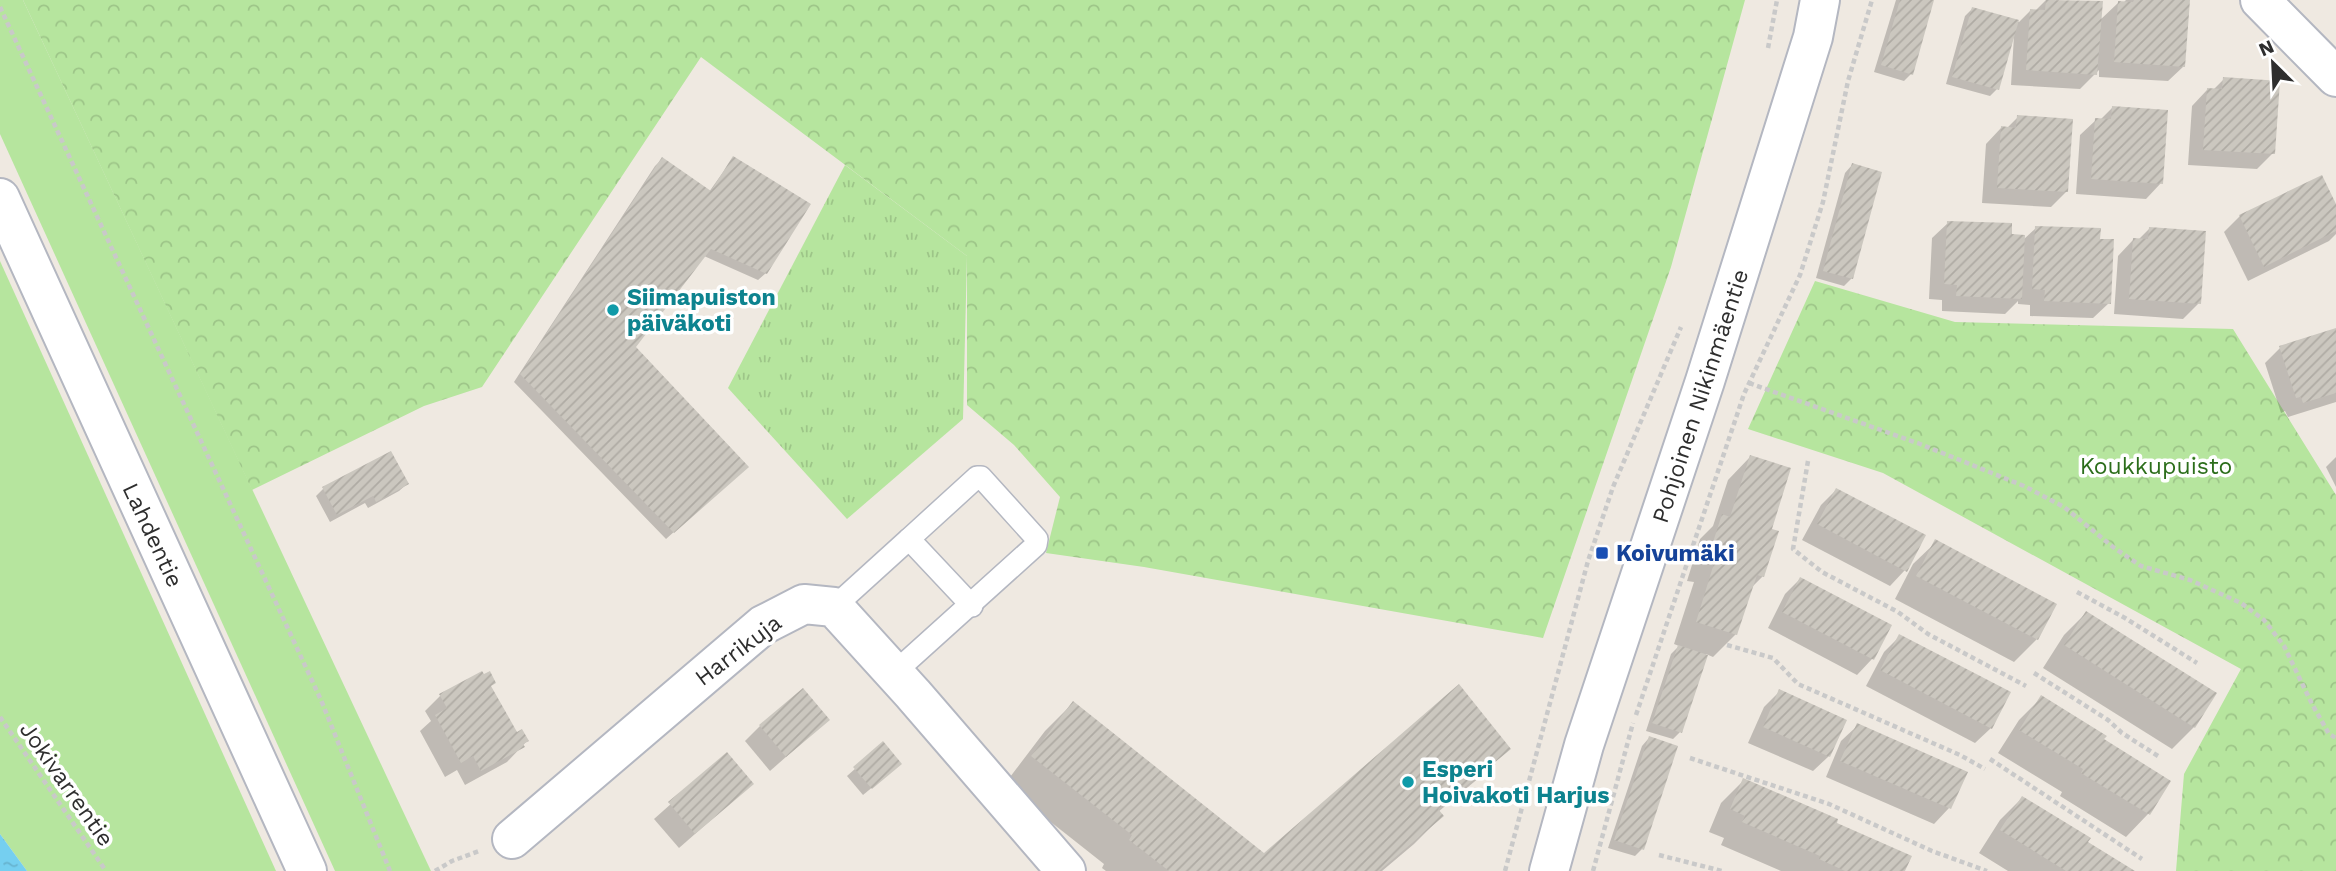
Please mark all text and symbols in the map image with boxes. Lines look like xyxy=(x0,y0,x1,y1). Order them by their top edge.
north arrow xyxy=(2238,28,2308,98)
text: N xyxy=(2255,35,2277,61)
street label: Pohjoinen Nikinmäentie xyxy=(1647,266,1754,526)
place label: Siimapuiston päiväkoti xyxy=(627,284,776,337)
marker: Siimapuiston päiväkoti xyxy=(605,302,621,318)
park label: Koukkupuisto xyxy=(2080,453,2232,480)
street label: Lahdentie xyxy=(117,479,188,592)
place label: Koivumäki xyxy=(1616,540,1735,567)
marker: Koivumäki xyxy=(1594,545,1610,561)
street label: Harrikuja xyxy=(690,609,787,692)
street label: Jokivarrentie xyxy=(14,717,119,852)
place label: Esperi Hoivakoti Harjus xyxy=(1422,756,1610,809)
marker: Esperi Hoivakoti Harjus xyxy=(1400,774,1416,790)

